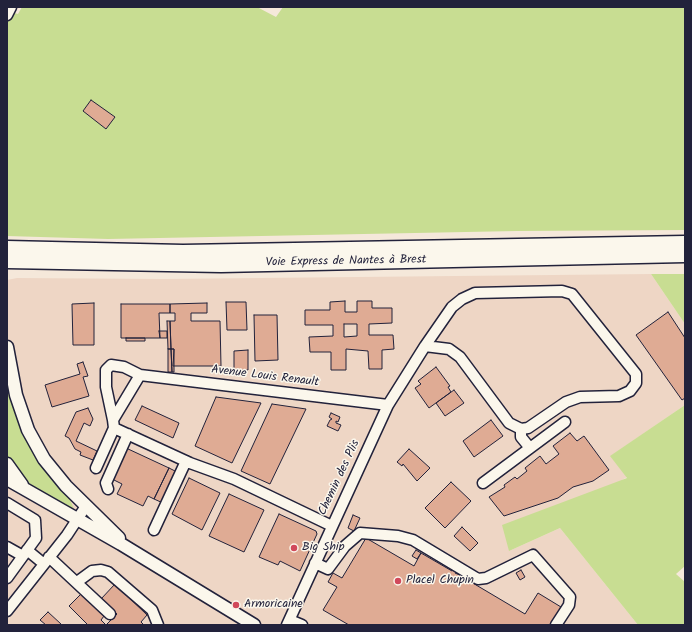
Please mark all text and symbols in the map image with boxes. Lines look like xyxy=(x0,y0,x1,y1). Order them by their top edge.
street label: Voie Express de Nantes à Brest xyxy=(266,253,426,271)
street label: Avenue Louis Renault xyxy=(210,363,320,391)
street label: Chemin des Plis xyxy=(316,438,364,518)
place label: Big Ship xyxy=(302,541,344,555)
marker: Big Ship xyxy=(289,543,299,553)
place label: Placel Chupin xyxy=(406,574,474,588)
marker: Placel Chupin xyxy=(393,576,403,586)
place label: Armoricaine xyxy=(244,598,303,612)
marker: Armoricaine xyxy=(231,600,241,610)

